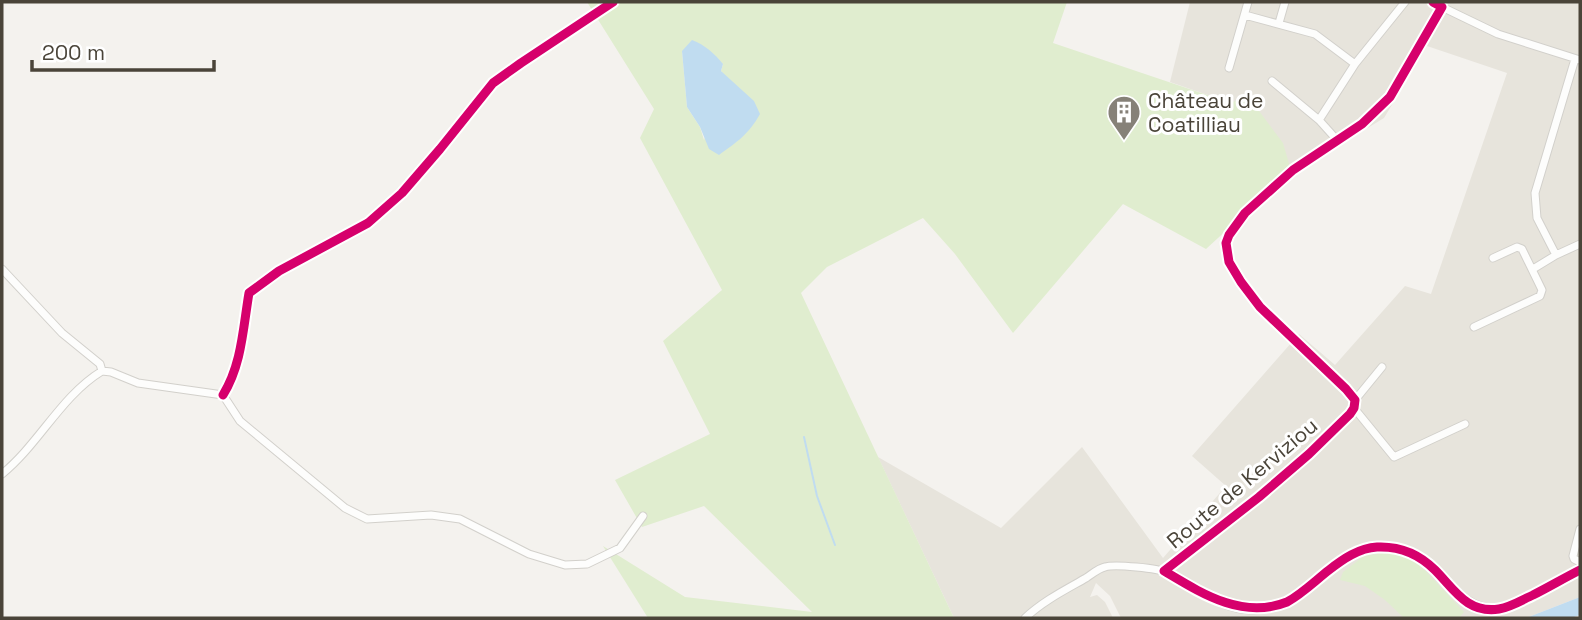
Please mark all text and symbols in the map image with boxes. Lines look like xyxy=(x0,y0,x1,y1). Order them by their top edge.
scale bar xyxy=(32,28,214,72)
text: 200 m xyxy=(42,39,105,66)
place label: Château de Coatilliau xyxy=(1148,87,1264,138)
building icon: Château de Coatilliau xyxy=(1105,93,1143,142)
street label: Route de Kerviziou xyxy=(1161,412,1323,554)

